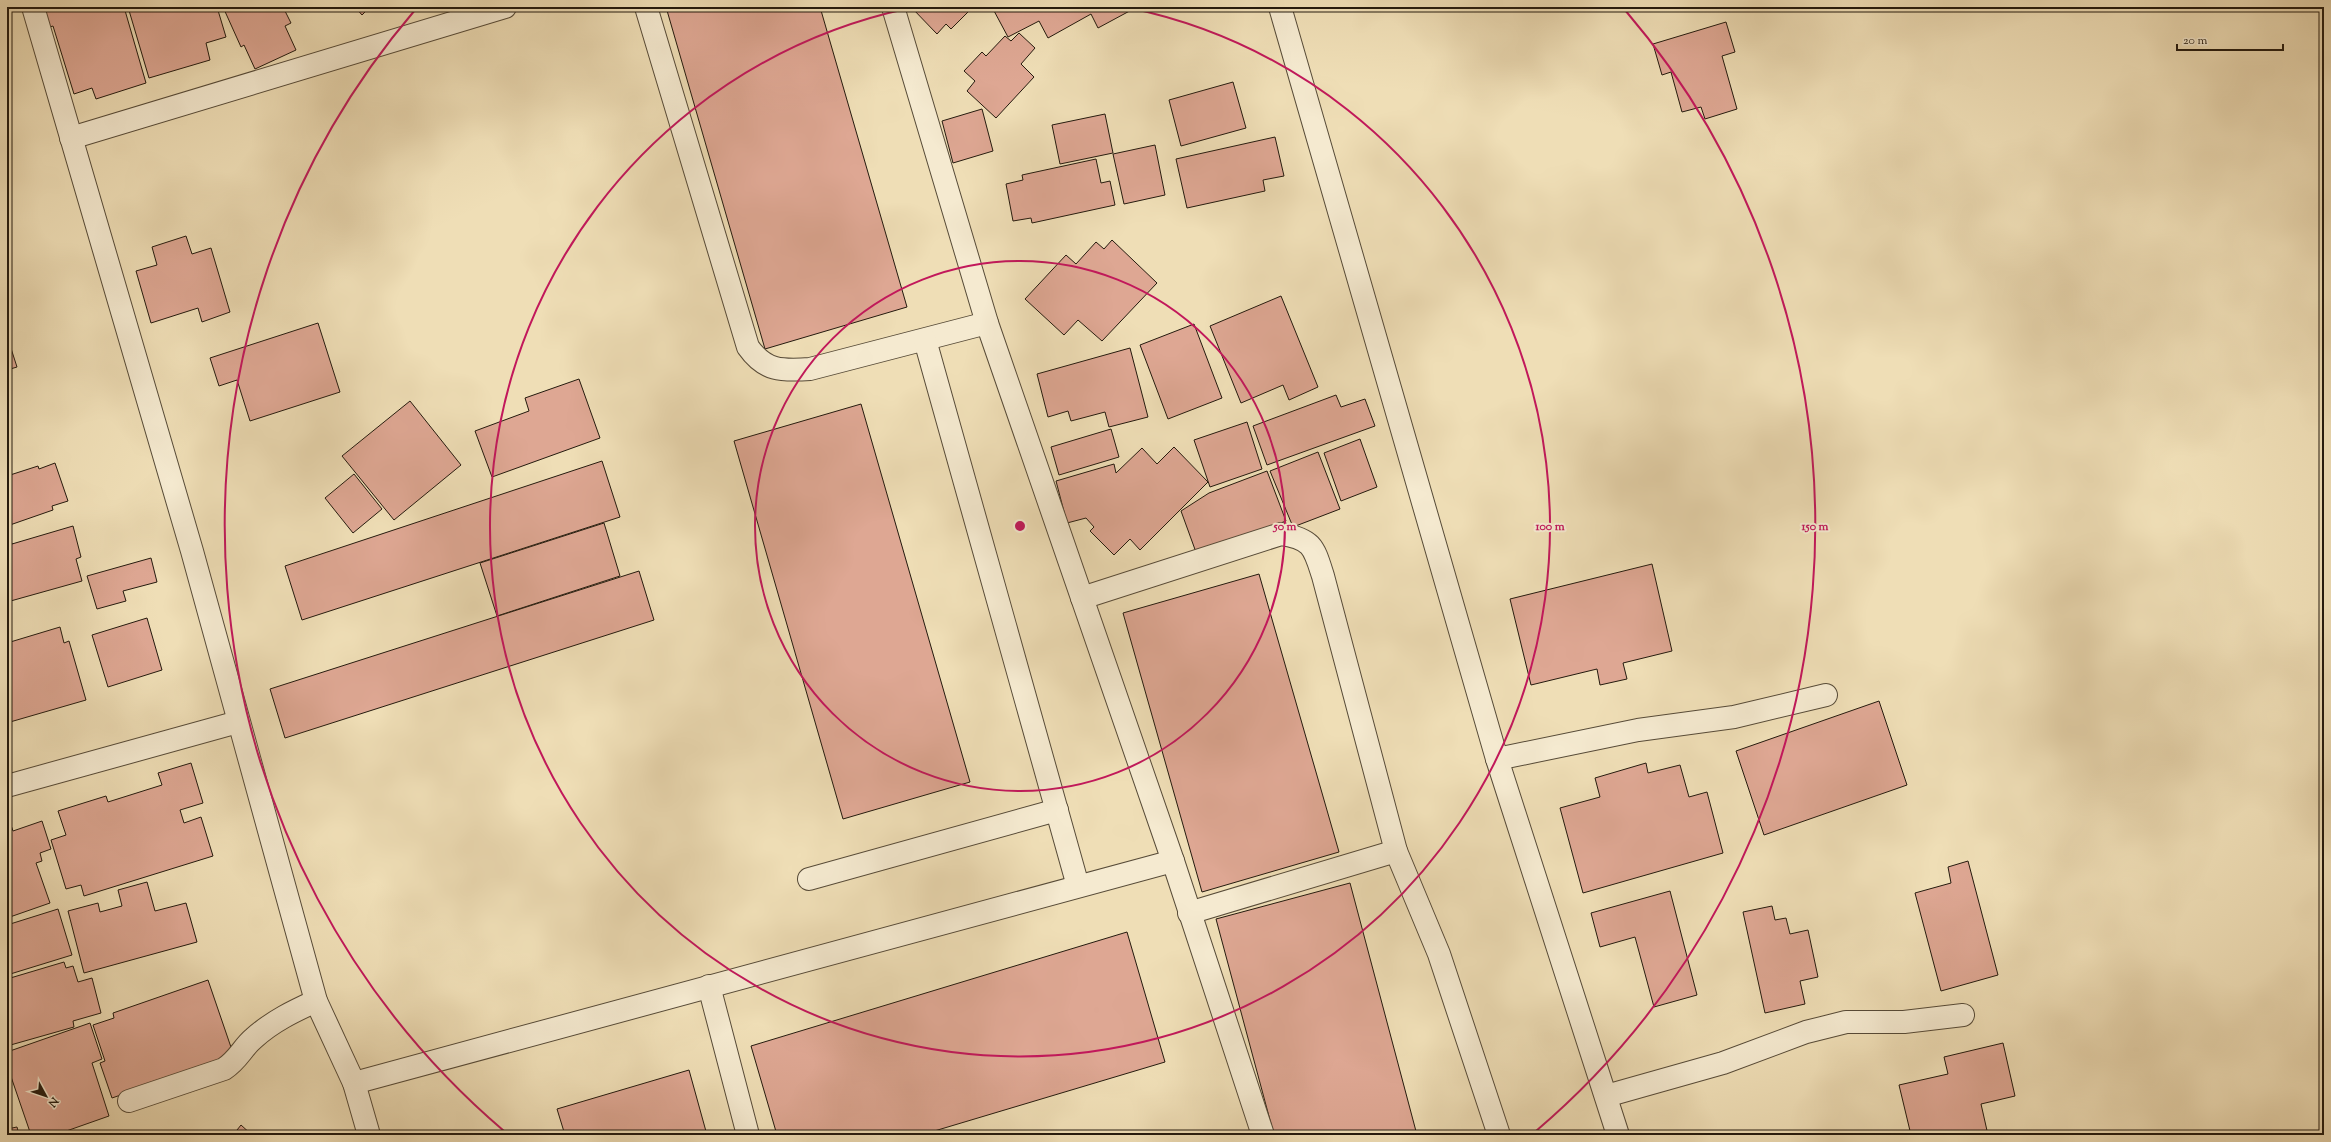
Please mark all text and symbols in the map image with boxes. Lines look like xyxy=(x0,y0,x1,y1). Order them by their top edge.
scale bar xyxy=(2177,26,2283,52)
text: 20 m xyxy=(2183,32,2208,50)
text: 50 m xyxy=(1273,518,1297,536)
text: 100 m xyxy=(1534,518,1565,536)
text: 150 m xyxy=(1800,518,1829,536)
centre of rings xyxy=(1013,519,1027,533)
north arrow xyxy=(26,1076,66,1116)
text: N xyxy=(44,1093,62,1110)

